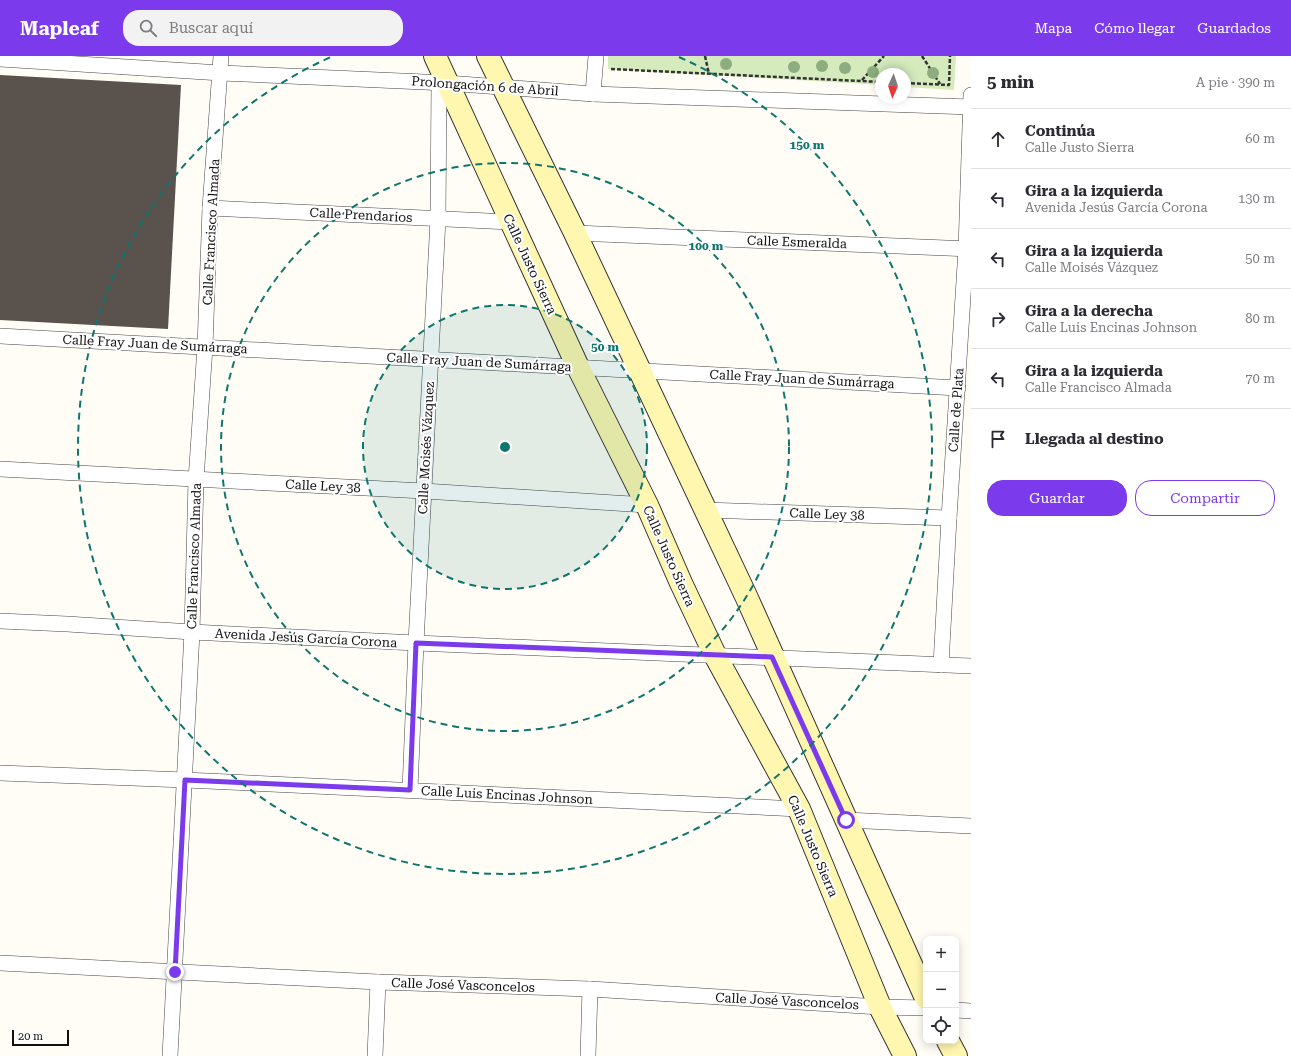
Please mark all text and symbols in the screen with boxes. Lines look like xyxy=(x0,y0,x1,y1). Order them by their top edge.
search box xyxy=(123,10,403,46)
text: Mapleaf xyxy=(20,17,99,40)
icon: search xyxy=(137,17,159,39)
text: Buscar aquí xyxy=(169,19,253,37)
text: Mapa xyxy=(1035,20,1072,36)
text: Cómo llegar xyxy=(1094,20,1175,36)
text: Guardados xyxy=(1197,20,1271,36)
north arrow xyxy=(875,68,911,104)
text: 5 min xyxy=(987,72,1034,92)
street label: Prolongación 6 de Abril xyxy=(411,73,559,99)
text: A pie · 390 m xyxy=(1196,75,1275,90)
text: Continúa xyxy=(1025,122,1095,140)
icon: ahead xyxy=(987,128,1009,150)
text: 60 m xyxy=(1245,131,1275,146)
text: 150 m xyxy=(790,138,825,152)
text: Calle Justo Sierra xyxy=(1025,140,1134,155)
street label: Calle Francisco Almada xyxy=(200,158,222,306)
text: Gira a la izquierda xyxy=(1025,182,1163,200)
icon: left xyxy=(987,188,1009,210)
text: 130 m xyxy=(1238,191,1275,206)
text: Avenida Jesús García Corona xyxy=(1025,200,1208,215)
street label: Calle Prendarios xyxy=(309,205,413,225)
street label: Calle Justo Sierra xyxy=(500,211,560,317)
street label: Calle Esmeralda xyxy=(747,233,847,251)
text: 100 m xyxy=(689,239,724,253)
text: Gira a la izquierda xyxy=(1025,242,1163,260)
icon: left xyxy=(987,248,1009,270)
text: 50 m xyxy=(1245,251,1275,266)
text: Calle Moisés Vázquez xyxy=(1025,260,1158,275)
text: Gira a la derecha xyxy=(1025,302,1153,320)
icon: right xyxy=(987,308,1009,330)
text: 80 m xyxy=(1245,311,1275,326)
text: Calle Luis Encinas Johnson xyxy=(1025,320,1197,335)
street label: Calle Fray Juan de Sumárraga xyxy=(62,332,248,356)
text: 50 m xyxy=(591,340,619,354)
street label: Calle Fray Juan de Sumárraga xyxy=(386,350,572,374)
text: Gira a la izquierda xyxy=(1025,362,1163,380)
street label: Calle Fray Juan de Sumárraga xyxy=(709,367,895,391)
street label: Calle de Plata xyxy=(946,367,966,453)
icon: left xyxy=(987,368,1009,390)
text: 70 m xyxy=(1245,371,1275,386)
text: Calle Francisco Almada xyxy=(1025,380,1172,395)
street label: Calle Moisés Vázquez xyxy=(415,381,437,515)
icon: arrive xyxy=(987,428,1009,450)
text: Llegada al destino xyxy=(1025,430,1164,448)
centre of rings xyxy=(498,440,512,454)
street label: Calle Ley 38 xyxy=(285,477,361,495)
button: Guardar xyxy=(987,480,1127,516)
button: Compartir xyxy=(1135,480,1275,516)
street label: Calle Francisco Almada xyxy=(184,482,204,630)
street label: Calle Justo Sierra xyxy=(640,503,698,609)
street label: Calle Ley 38 xyxy=(789,505,865,523)
street label: Avenida Jesús García Corona xyxy=(214,626,398,650)
street label: Calle Luis Encinas Johnson xyxy=(421,783,594,807)
street label: Calle Justo Sierra xyxy=(785,793,841,899)
route start xyxy=(837,811,855,829)
map controls xyxy=(923,936,959,1044)
button: + xyxy=(923,936,959,972)
route end xyxy=(166,963,184,981)
button: − xyxy=(923,972,959,1008)
street label: Calle José Vasconcelos xyxy=(391,975,535,995)
street label: Calle José Vasconcelos xyxy=(715,990,859,1012)
button: locate xyxy=(923,1008,959,1044)
scale bar xyxy=(12,1028,69,1047)
text: 20 m xyxy=(18,1030,43,1043)

